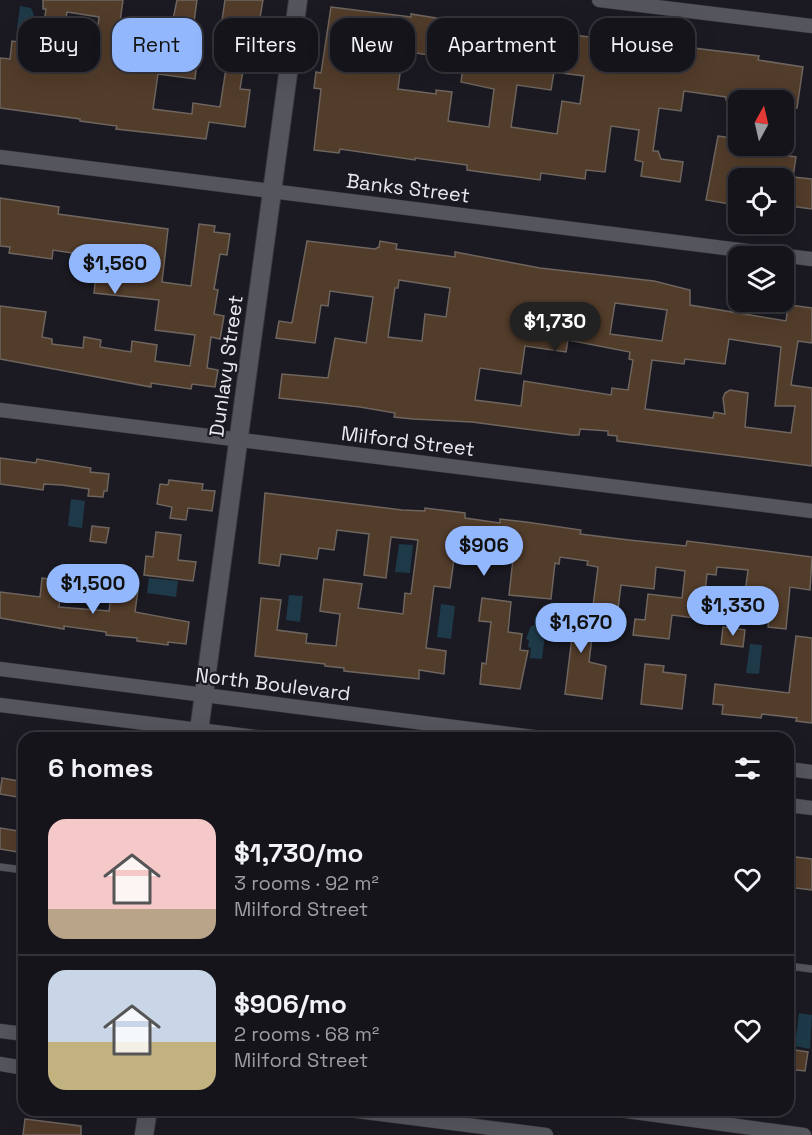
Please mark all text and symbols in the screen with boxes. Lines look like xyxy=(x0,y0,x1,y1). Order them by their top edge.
chip: Buy xyxy=(18,18,100,72)
chip: Rent xyxy=(112,18,202,72)
chip: Filters xyxy=(214,18,318,72)
chip: New xyxy=(330,18,415,72)
chip: Apartment xyxy=(427,18,578,72)
chip: House xyxy=(590,18,695,72)
north arrow xyxy=(728,90,794,156)
map controls xyxy=(728,90,794,312)
street label: Banks Street xyxy=(345,168,471,208)
button: locate xyxy=(728,168,794,234)
pin: $1,560 xyxy=(66,244,164,295)
button: layers xyxy=(728,246,794,312)
text: $1,560 xyxy=(83,250,147,276)
street label: Dunlavy Street xyxy=(203,293,249,439)
pin: $1,730 xyxy=(506,302,604,353)
text: $1,730 xyxy=(524,308,586,334)
street label: Milford Street xyxy=(340,420,476,462)
pin: $906 xyxy=(448,526,520,577)
text: $906 xyxy=(459,532,509,558)
pin: $1,500 xyxy=(44,564,142,615)
text: $1,500 xyxy=(61,570,125,596)
pin: $1,330 xyxy=(684,586,782,637)
text: $1,330 xyxy=(701,592,765,618)
pin: $1,670 xyxy=(532,603,630,654)
text: $1,670 xyxy=(550,609,612,635)
street label: North Boulevard xyxy=(194,662,352,706)
text: 6 homes xyxy=(48,751,153,785)
icon: filters xyxy=(731,752,764,785)
text: $1,730/mo xyxy=(234,836,364,870)
icon: home xyxy=(96,843,168,915)
icon: heart xyxy=(731,863,764,896)
text: 3 rooms · 92 m² xyxy=(234,870,379,896)
text: Milford Street xyxy=(234,896,368,922)
text: $906/mo xyxy=(234,987,347,1021)
icon: home xyxy=(96,994,168,1066)
icon: heart xyxy=(731,1014,764,1047)
text: 2 rooms · 68 m² xyxy=(234,1021,379,1047)
text: Milford Street xyxy=(234,1047,368,1073)

